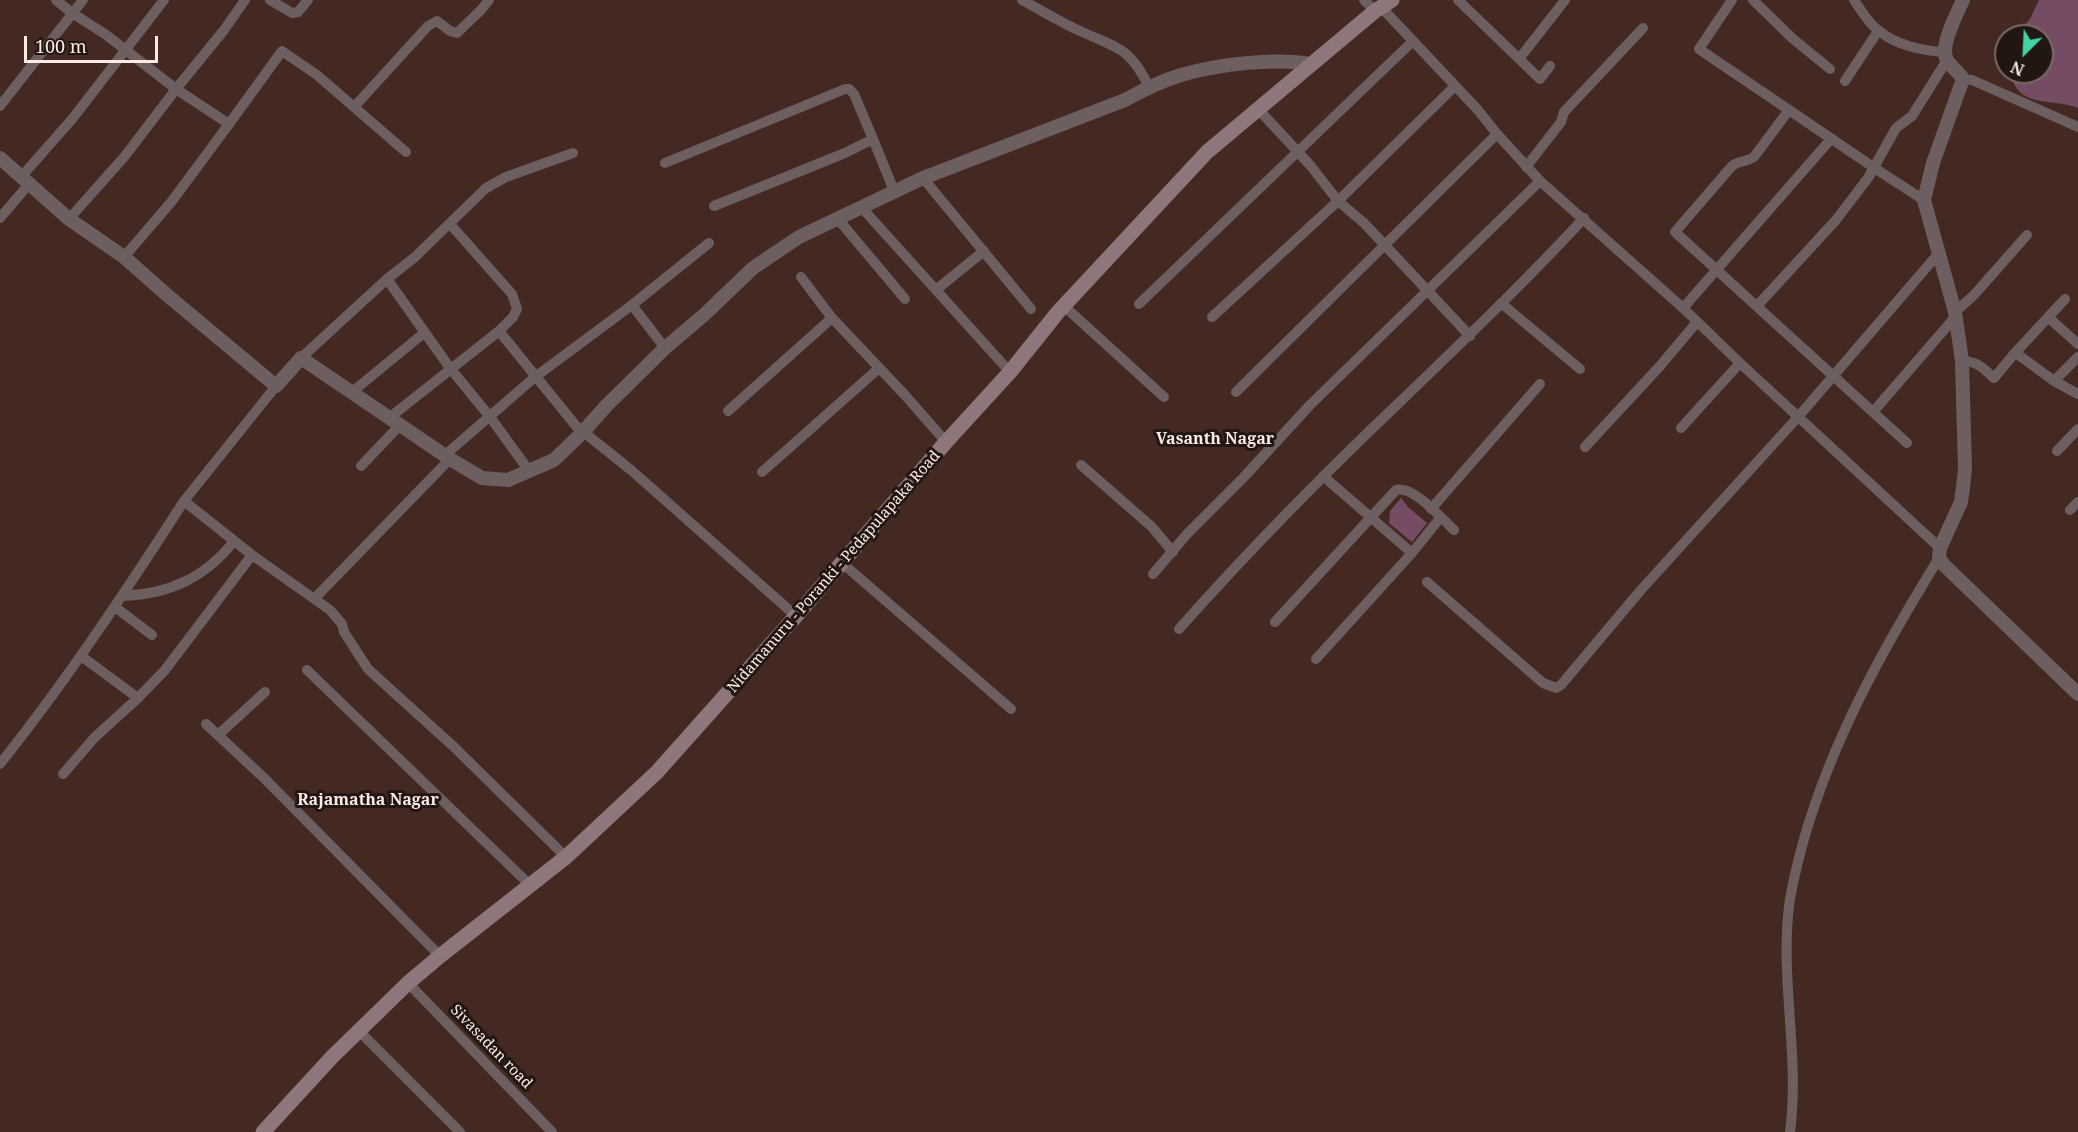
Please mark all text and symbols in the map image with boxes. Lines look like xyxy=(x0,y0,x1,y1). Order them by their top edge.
scale bar xyxy=(27,24,160,62)
north arrow xyxy=(1994,24,2054,84)
text: 100 m xyxy=(35,34,87,58)
text: N xyxy=(2007,56,2028,81)
district label: Vasanth Nagar xyxy=(1156,429,1274,449)
street label: Nidamanuru - Poranki - Pedapulapaka Road xyxy=(724,447,944,697)
district label: Rajamatha Nagar xyxy=(297,790,439,810)
street label: Sivasadan road xyxy=(446,1001,536,1093)

